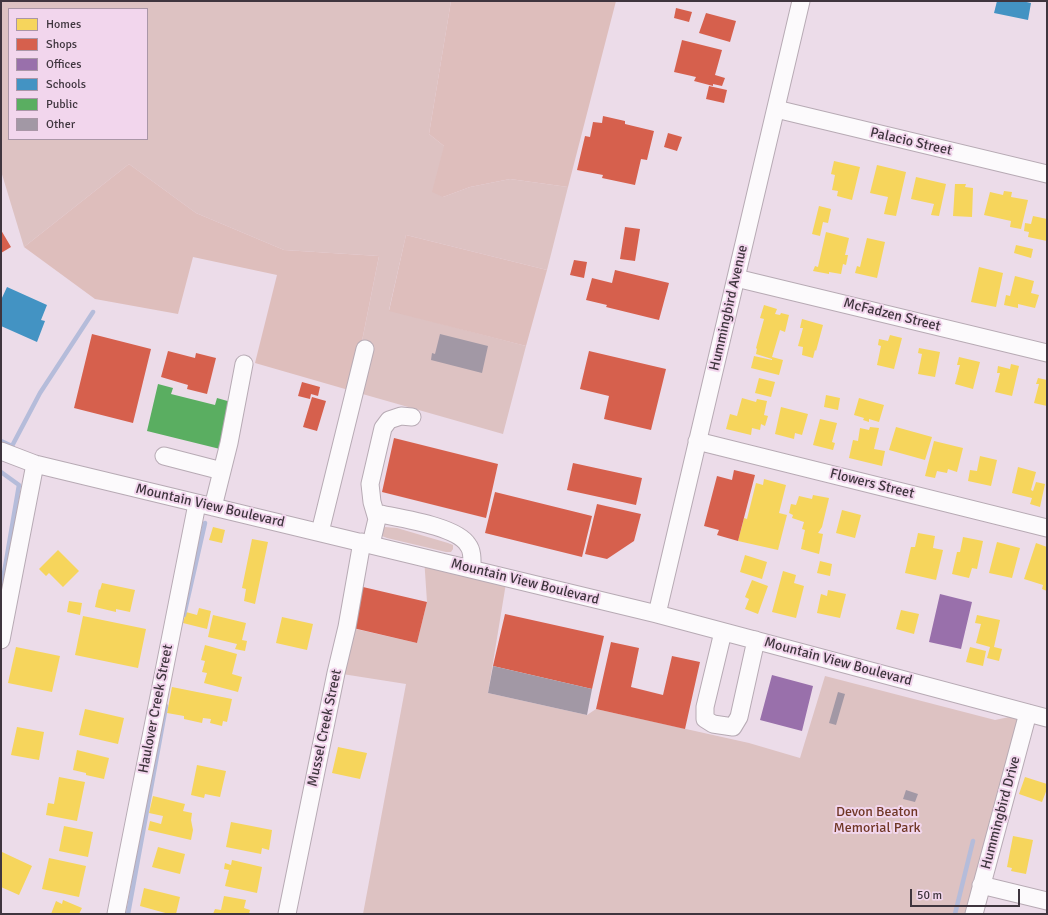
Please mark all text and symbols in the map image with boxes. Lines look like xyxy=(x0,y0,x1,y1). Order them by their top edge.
legend xyxy=(8,8,148,140)
text: Homes xyxy=(46,17,81,32)
text: Shops xyxy=(46,37,77,52)
text: Offices xyxy=(46,57,81,72)
text: Schools xyxy=(46,77,86,92)
text: Public xyxy=(46,97,78,112)
text: Other xyxy=(46,117,75,132)
street label: Palacio Street xyxy=(869,124,953,160)
street label: Hummingbird Avenue xyxy=(706,243,752,373)
street label: McFadzen Street xyxy=(842,295,942,335)
street label: Flowers Street xyxy=(828,465,916,503)
street label: Mountain View Boulevard xyxy=(134,481,286,531)
street label: Mountain View Boulevard xyxy=(449,555,601,609)
street label: Mountain View Boulevard xyxy=(762,634,914,690)
street label: Haulover Creek Street xyxy=(135,643,177,775)
street label: Mussel Creek Street xyxy=(304,668,346,788)
street label: Hummingbird Drive xyxy=(978,755,1024,871)
park label: Devon Beaton Memorial Park xyxy=(833,804,921,836)
scale bar xyxy=(912,881,1022,907)
text: 50 m xyxy=(917,888,942,903)

